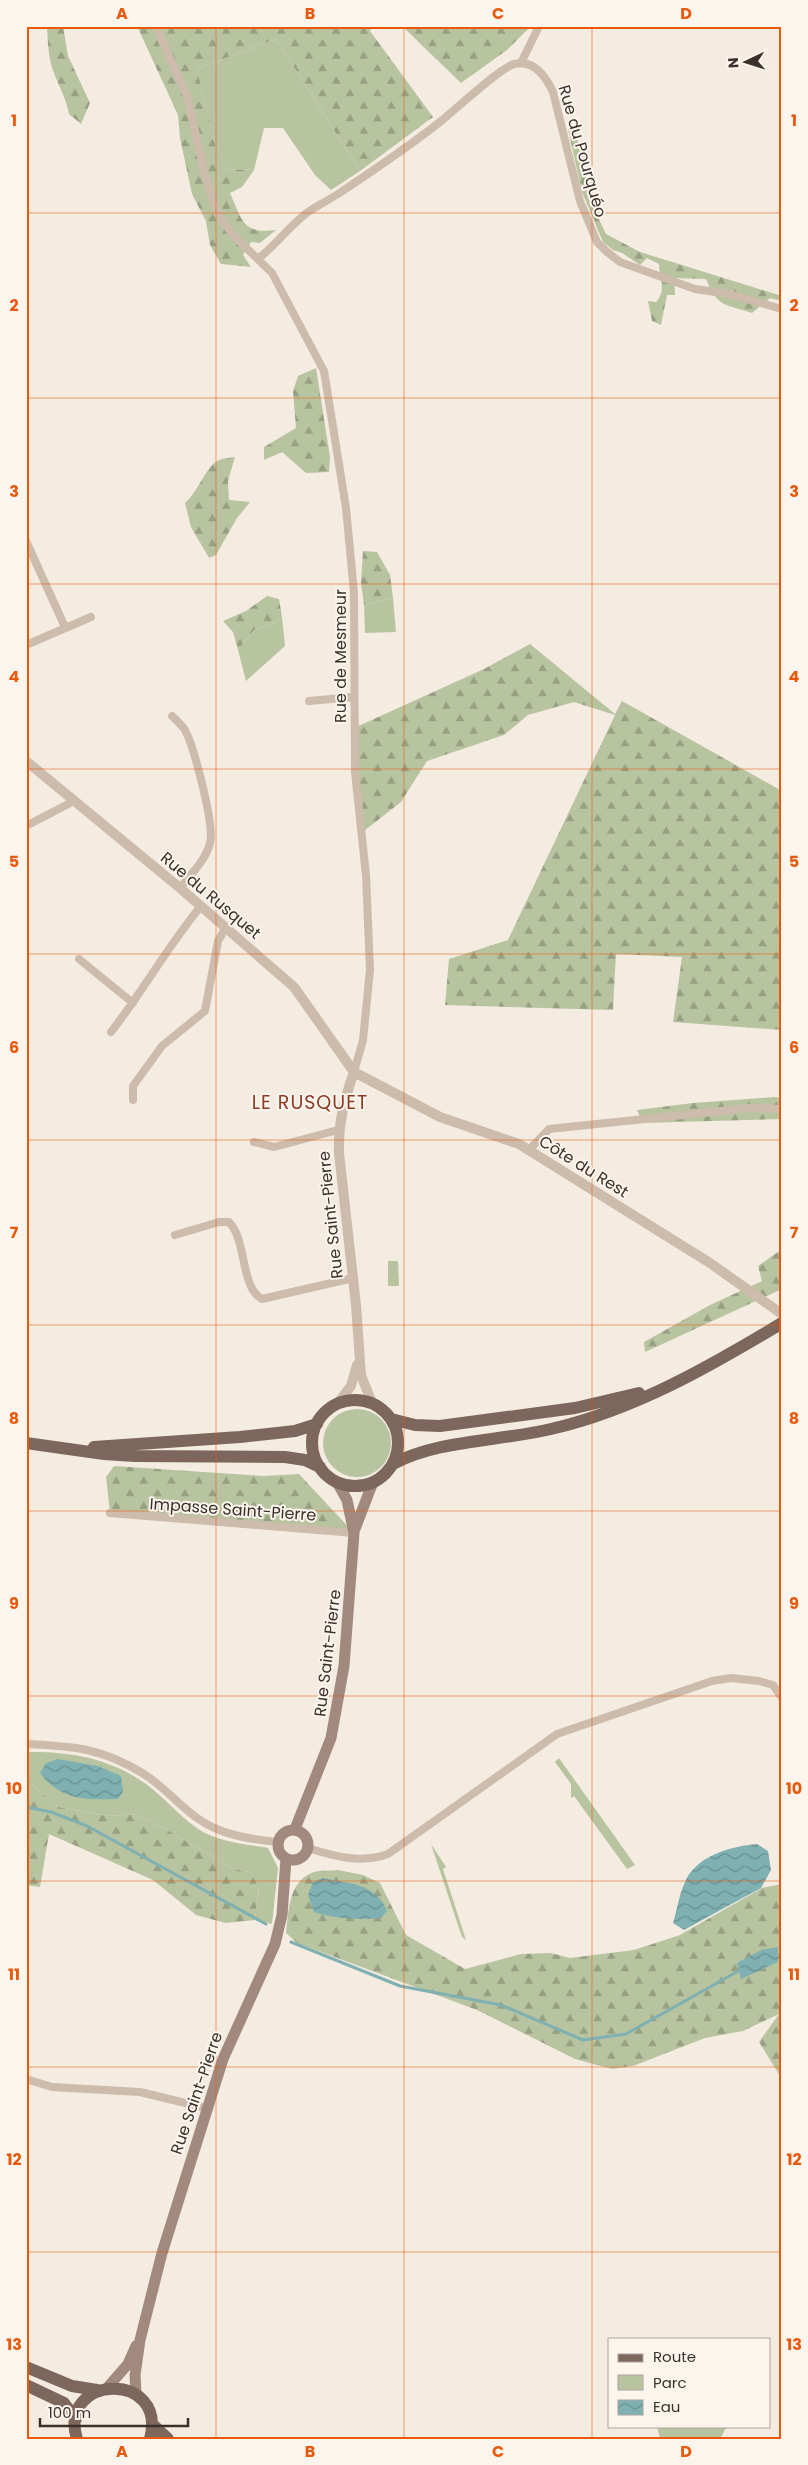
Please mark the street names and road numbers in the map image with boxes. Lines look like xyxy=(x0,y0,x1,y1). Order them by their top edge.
street label: Rue du Pourquéo xyxy=(553,82,612,220)
street label: Rue de Mesmeur xyxy=(329,589,352,723)
street label: Rue du Rusquet xyxy=(156,847,266,944)
street label: Côte du Rest xyxy=(534,1130,633,1203)
street label: Rue Saint-Pierre xyxy=(312,1150,349,1280)
street label: Impasse Saint-Pierre xyxy=(149,1492,317,1527)
street label: Rue Saint-Pierre xyxy=(308,1588,347,1718)
street label: Rue Saint-Pierre xyxy=(165,2029,228,2158)

